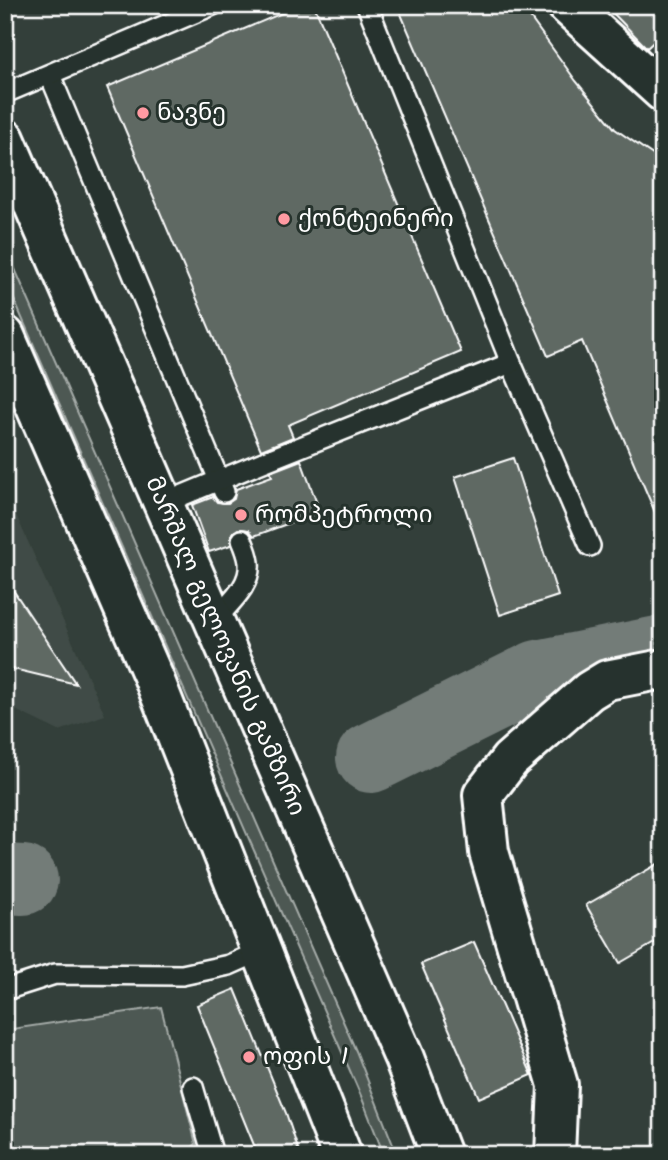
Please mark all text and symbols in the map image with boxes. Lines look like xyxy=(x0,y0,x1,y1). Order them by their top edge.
place label: ნავნე xyxy=(157,94,226,133)
marker: ნავნე xyxy=(135,105,151,121)
place label: ქონტეინერი xyxy=(298,200,454,239)
marker: ქონტეინერი xyxy=(276,211,292,227)
street label: მარშალ გელოვანის გამზირი xyxy=(134,470,316,822)
place label: რომპეტროლი xyxy=(255,496,432,535)
marker: რომპეტროლი xyxy=(233,507,249,523)
place label: ოფის 1 xyxy=(263,1038,348,1077)
marker: ოფის 1 xyxy=(241,1049,257,1065)

